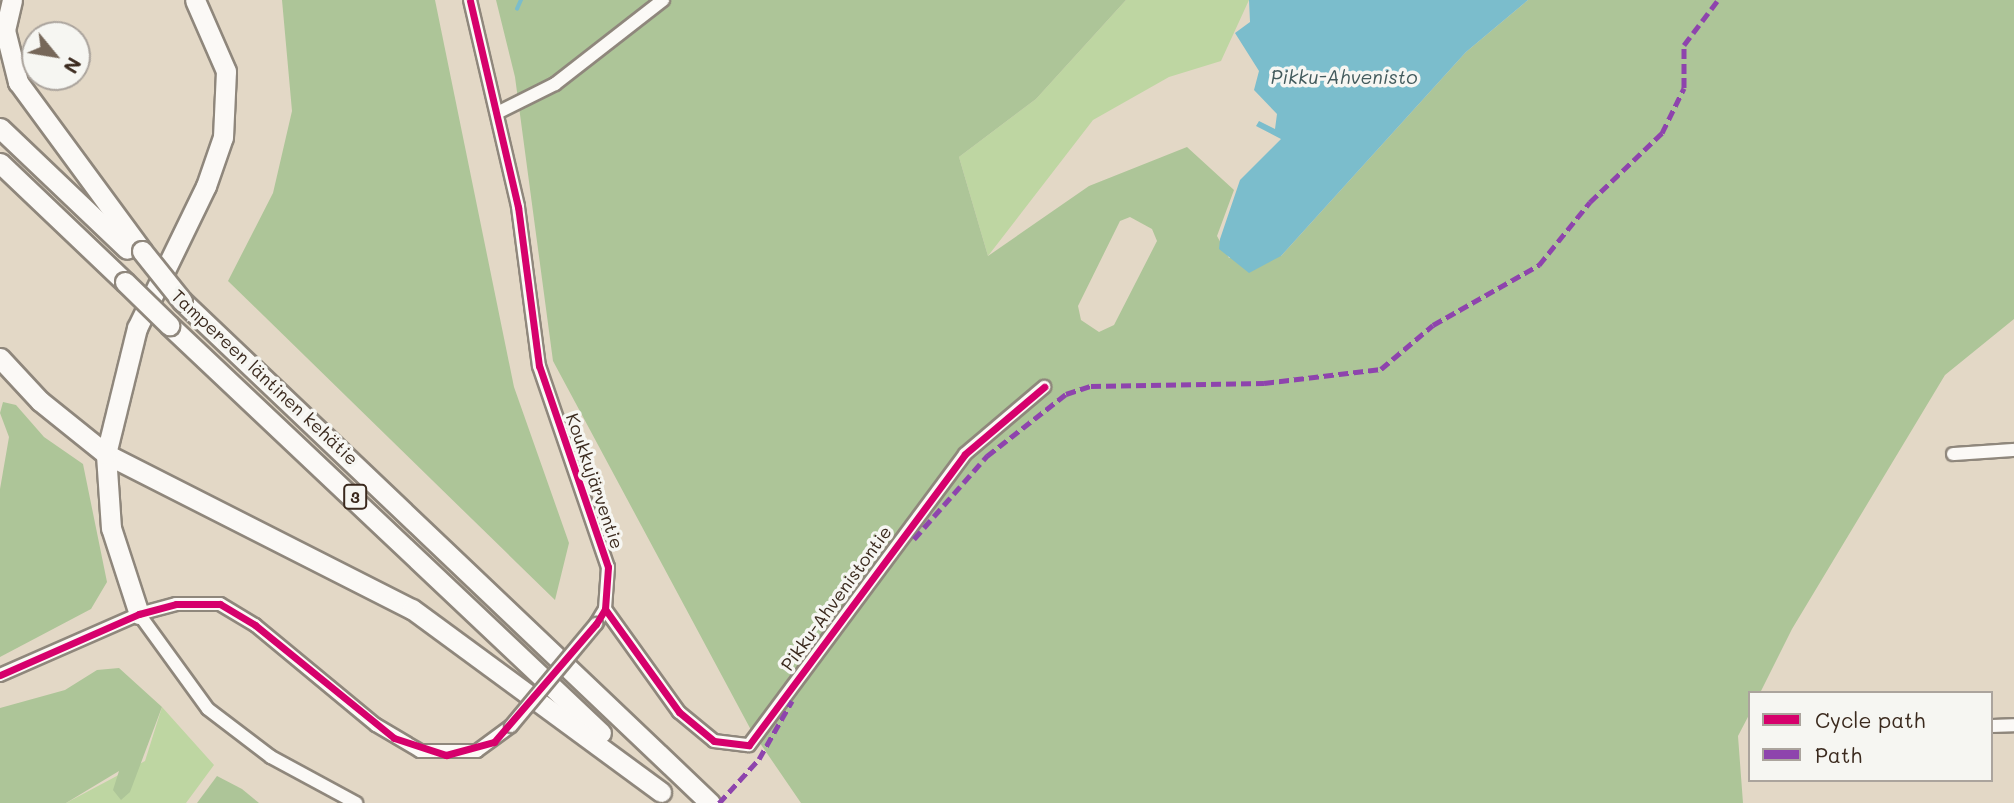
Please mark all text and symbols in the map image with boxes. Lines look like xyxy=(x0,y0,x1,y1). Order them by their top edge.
north arrow xyxy=(21,21,91,91)
text: N xyxy=(58,53,87,78)
water label: Pikku-Ahvenisto xyxy=(1271,66,1417,88)
street label: Tampereen läntinen kehätie xyxy=(167,285,363,469)
street label: Koukkujärventie xyxy=(562,410,628,552)
road number: 3 xyxy=(343,484,367,510)
street label: Pikku-Ahvenistontie xyxy=(776,521,896,675)
legend xyxy=(1748,691,1993,782)
text: Cycle path xyxy=(1815,706,1925,733)
text: Path xyxy=(1815,741,1862,768)

